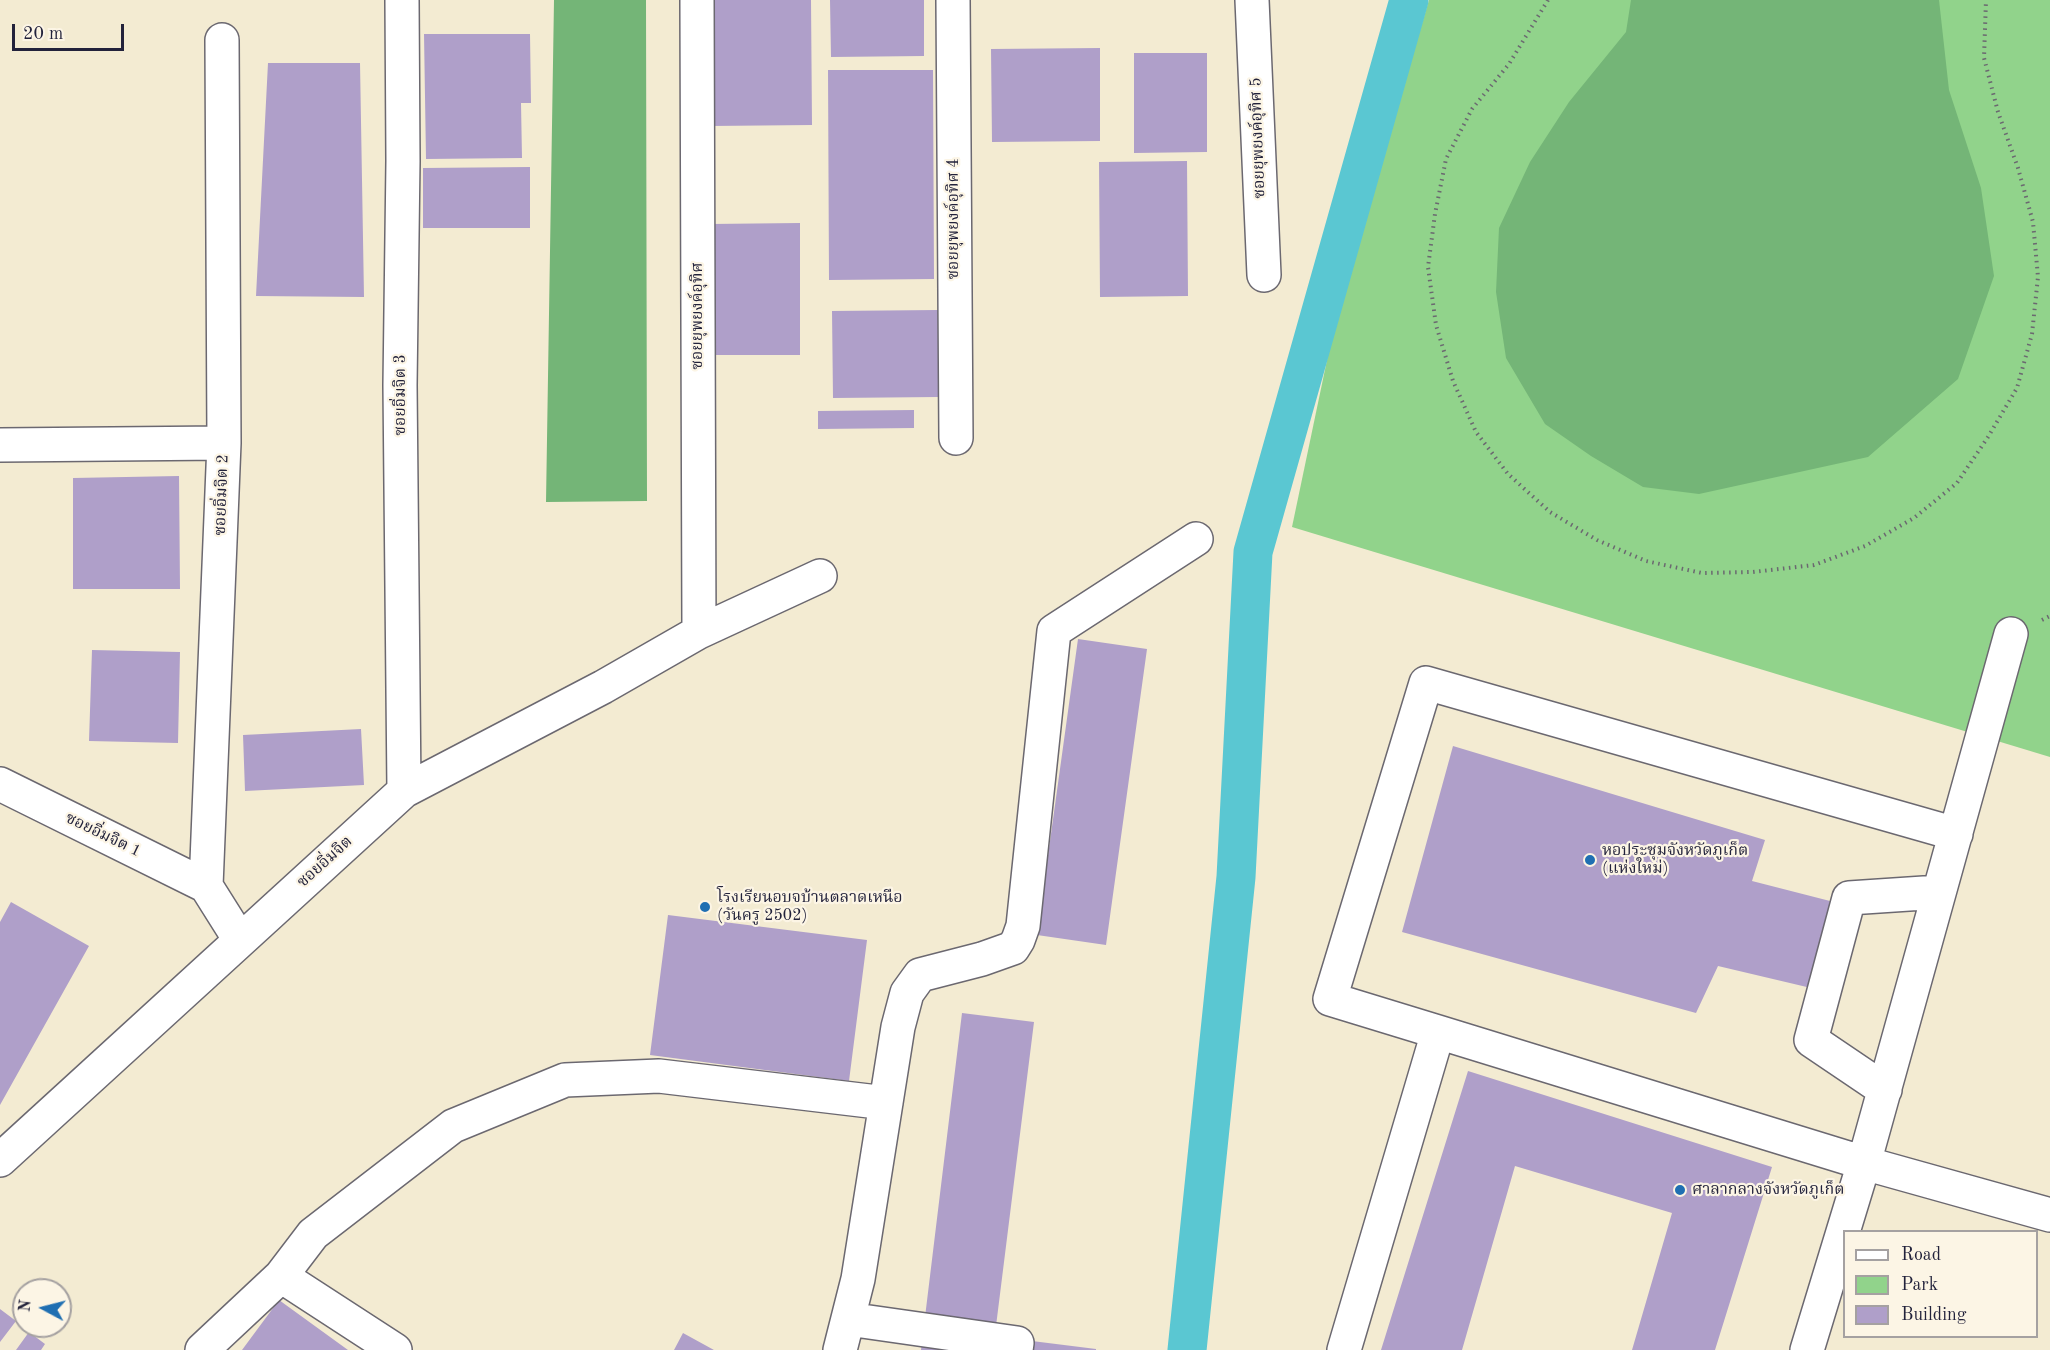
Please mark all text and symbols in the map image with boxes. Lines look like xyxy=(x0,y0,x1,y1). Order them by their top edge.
scale bar xyxy=(15,12,128,50)
text: 20 m xyxy=(23,25,63,43)
street label: ซอยยุพยงค์อุทิศ 5 xyxy=(1246,77,1270,199)
street label: ซอยยุพยงค์อุทิศ 4 xyxy=(944,158,964,280)
street label: ซอยยุพยงค์อุทิศ xyxy=(688,262,708,370)
street label: ซอยอิ่มจิต 3 xyxy=(391,354,411,436)
street label: ซอยอิ่มจิต 2 xyxy=(211,454,233,536)
street label: ซอยอิ่มจิต 1 xyxy=(62,809,144,861)
street label: ซอยอิ่มจิต xyxy=(293,832,357,892)
place label: หอประชุมจังหวัดภูเก็ต (แห่งใหม่) xyxy=(1602,841,1748,879)
marker: หอประชุมจังหวัดภูเก็ต (แห่งใหม่) xyxy=(1583,853,1597,867)
place label: โรงเรียนอบจบ้านตลาดเหนือ (วันครู 2502) xyxy=(717,888,903,926)
marker: โรงเรียนอบจบ้านตลาดเหนือ (วันครู 2502) xyxy=(698,900,712,914)
place label: ศาลากลางจังหวัดภูเก็ต xyxy=(1692,1180,1844,1200)
marker: ศาลากลางจังหวัดภูเก็ต xyxy=(1673,1183,1687,1197)
legend xyxy=(1843,1230,2038,1338)
text: Road xyxy=(1901,1246,1941,1264)
text: Park xyxy=(1901,1276,1938,1294)
north arrow xyxy=(12,1278,72,1338)
text: N xyxy=(17,1299,35,1313)
text: Building xyxy=(1901,1306,1966,1324)

